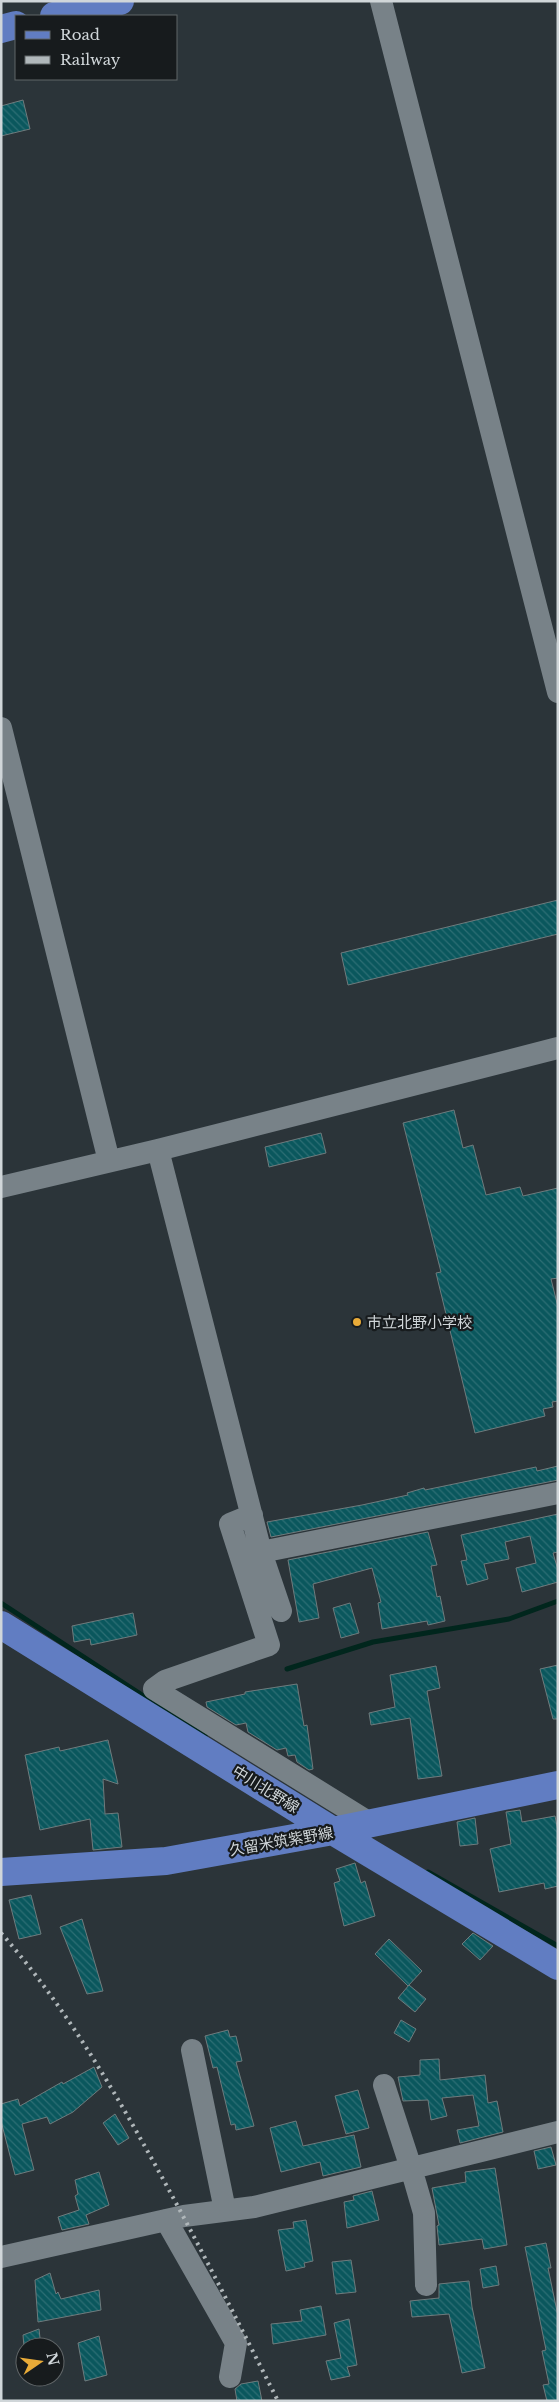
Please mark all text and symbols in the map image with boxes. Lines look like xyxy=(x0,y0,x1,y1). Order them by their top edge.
legend xyxy=(15,15,178,80)
text: Road xyxy=(60,25,100,44)
text: Railway xyxy=(60,50,121,69)
place label: 市立北野小学校 xyxy=(367,1313,472,1332)
marker: 市立北野小学校 xyxy=(351,1316,363,1328)
street label: 中川北野線 xyxy=(229,1761,303,1817)
street label: 久留米筑紫野線 xyxy=(228,1823,334,1859)
north arrow xyxy=(15,2337,65,2387)
text: N xyxy=(42,2351,63,2368)

